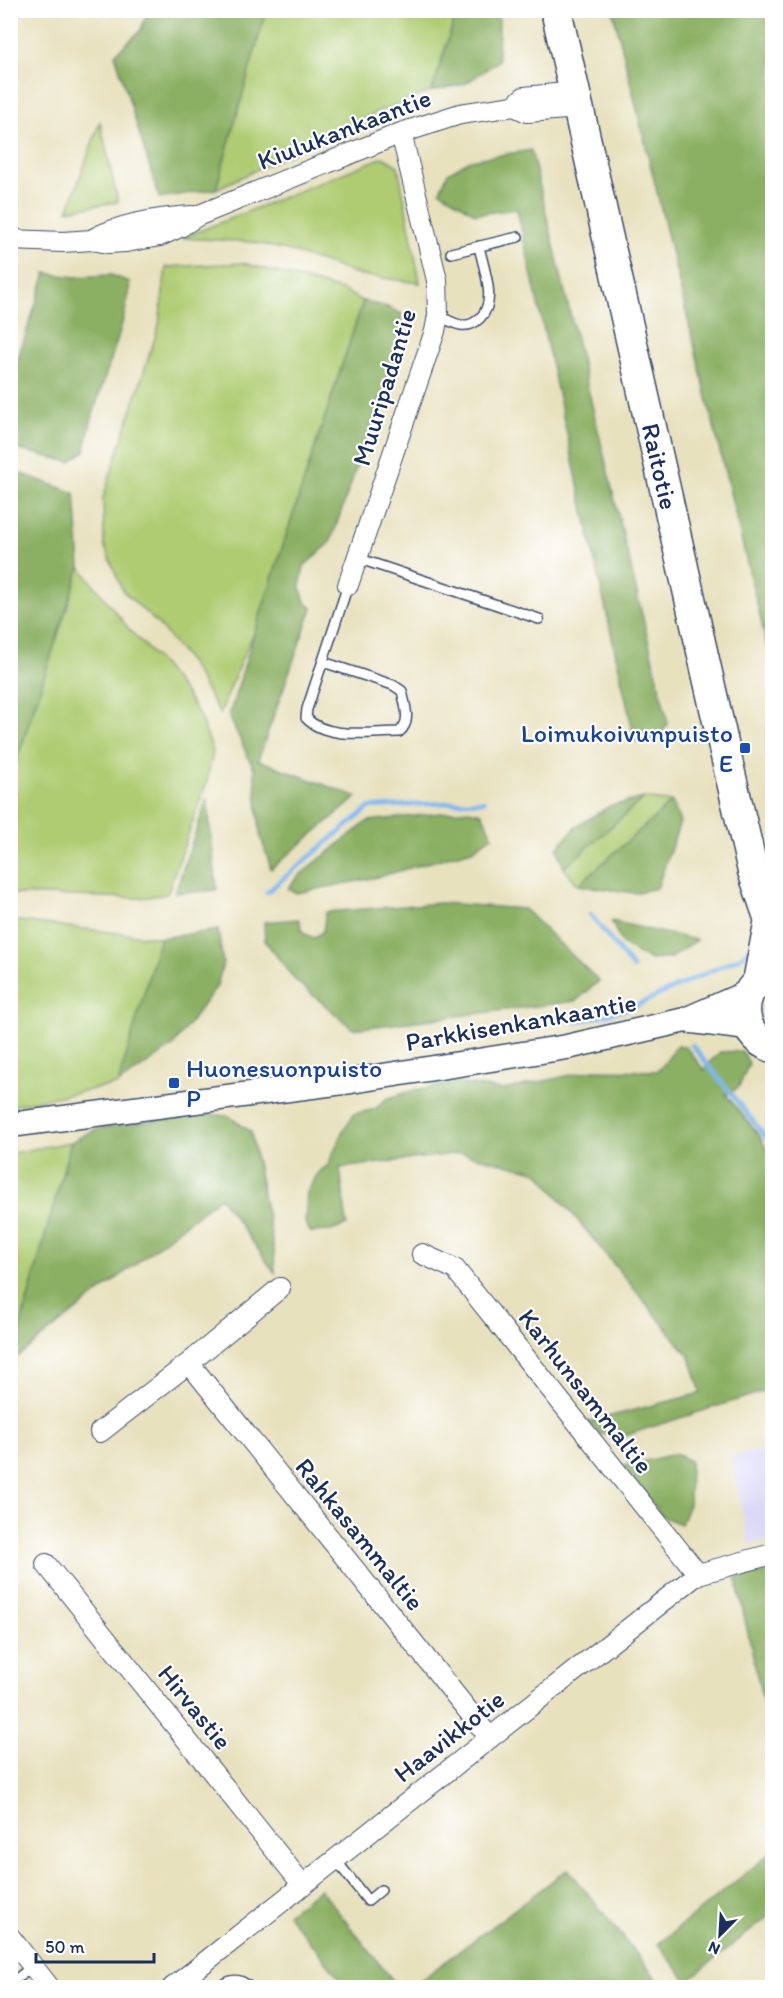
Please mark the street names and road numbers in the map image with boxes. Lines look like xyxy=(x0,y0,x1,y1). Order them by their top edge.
street label: Kiulukankaantie xyxy=(253,81,435,177)
street label: Muuripadantie xyxy=(345,305,423,469)
street label: Raitotie xyxy=(635,420,685,513)
street label: Parkkisenkankaantie xyxy=(403,986,639,1058)
street label: Karhunsammaltie xyxy=(512,1302,660,1480)
street label: Rahkasammaltie xyxy=(289,1451,431,1617)
street label: Hirvastie xyxy=(151,1658,239,1756)
street label: Haavikkotie xyxy=(387,1683,511,1789)

